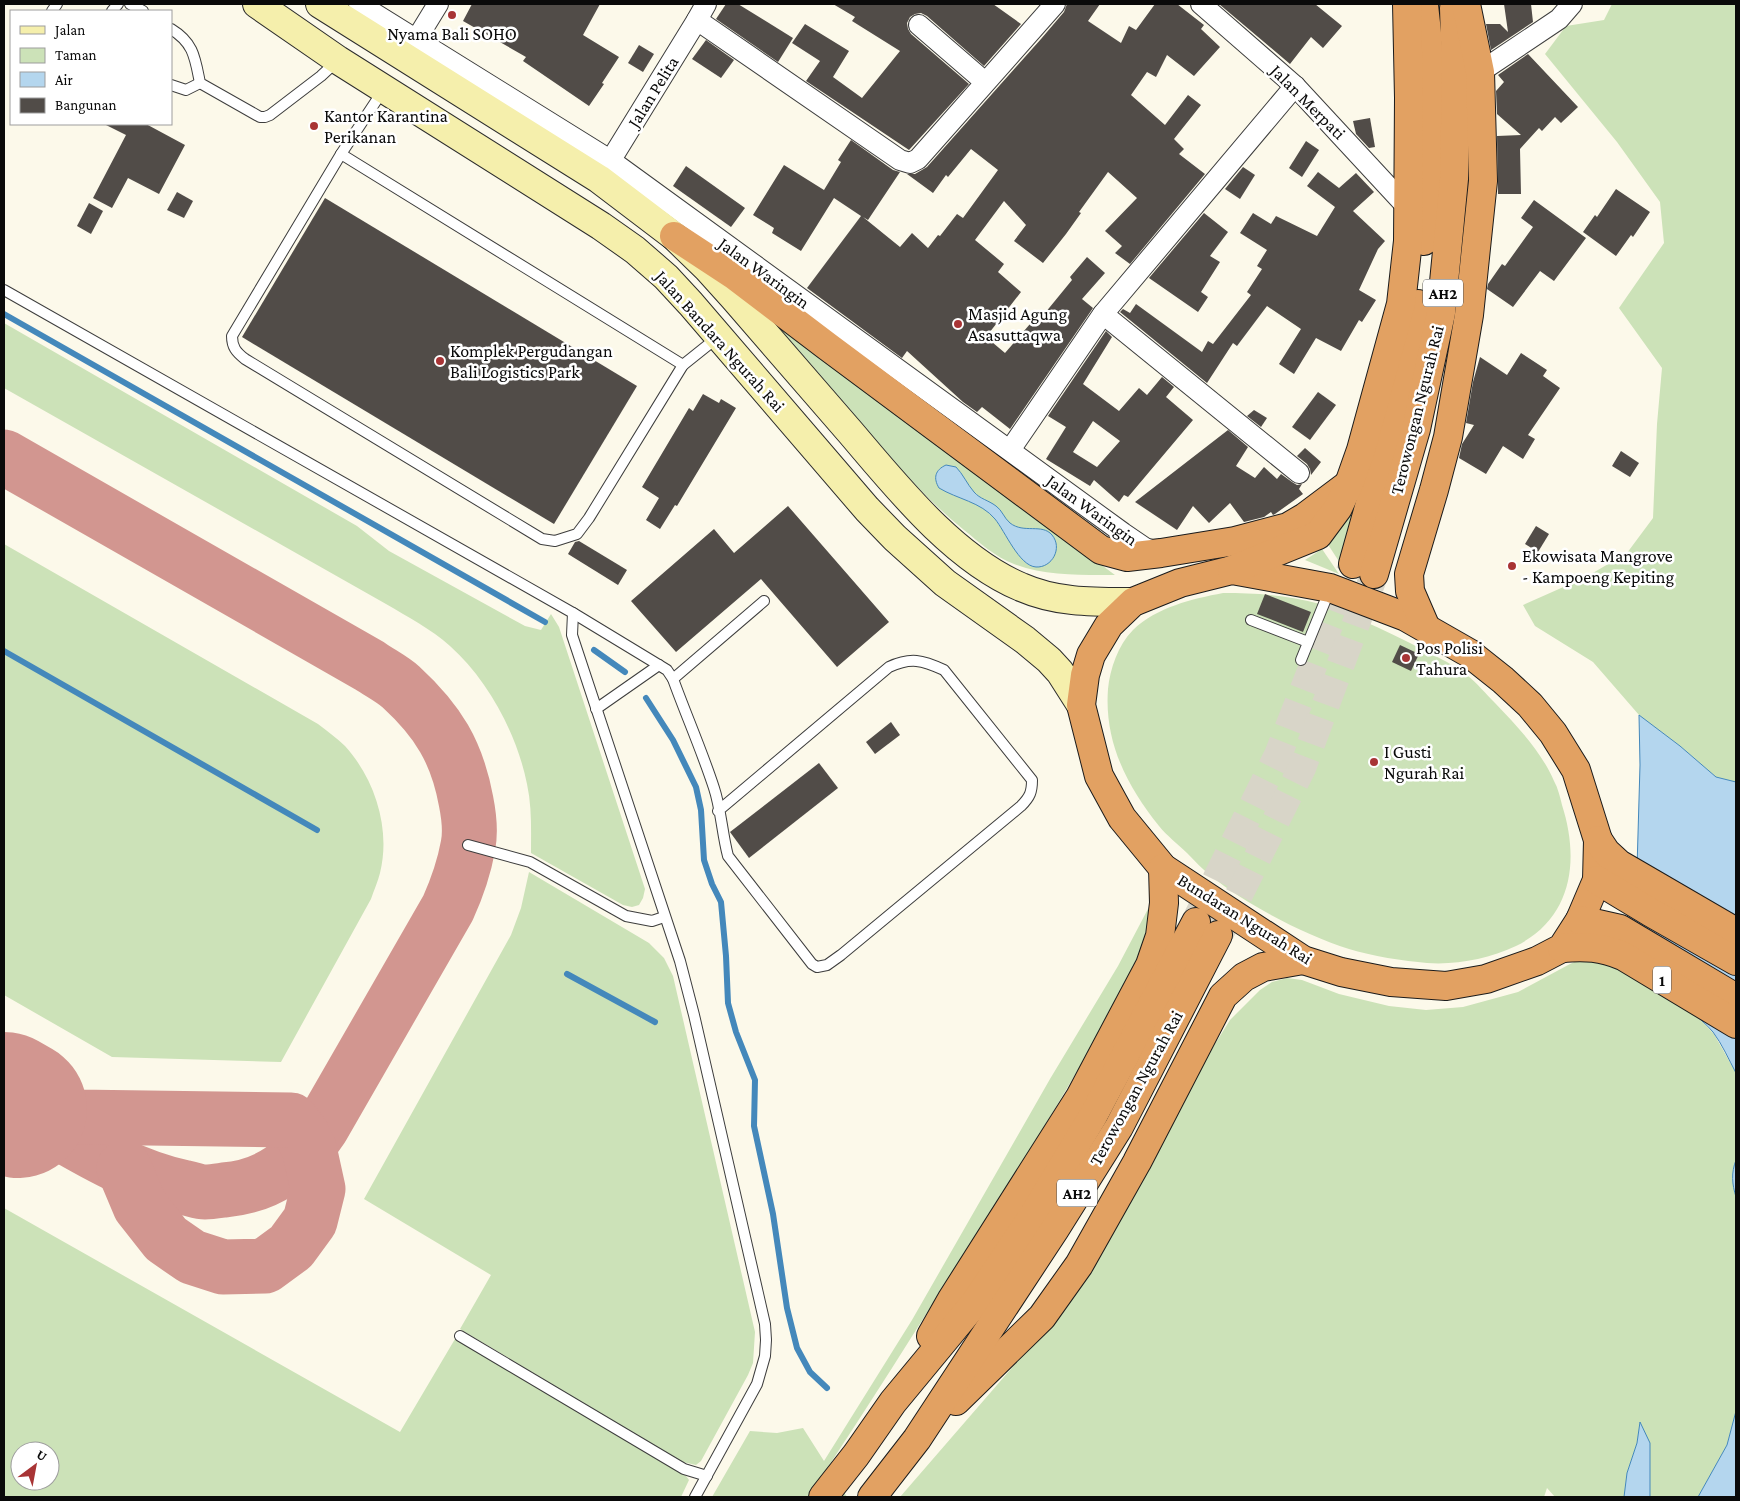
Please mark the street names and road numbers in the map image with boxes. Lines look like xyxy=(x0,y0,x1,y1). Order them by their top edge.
street label: Jalan Pelita xyxy=(622,53,683,133)
street label: Jalan Merpati xyxy=(1265,59,1350,144)
street label: Jalan Waringin xyxy=(713,232,814,313)
street label: Jalan Bandara Ngurah Rai xyxy=(650,265,789,416)
road number: AH2 xyxy=(1423,280,1463,306)
street label: Terowongan Ngurah Rai xyxy=(1386,323,1448,497)
street label: Jalan Waringin xyxy=(1041,469,1142,550)
street label: Bundaran Ngurah Rai xyxy=(1174,870,1316,969)
road number: 1 xyxy=(1653,966,1671,994)
street label: Terowongan Ngurah Rai xyxy=(1085,1007,1187,1169)
road number: AH2 xyxy=(1057,1180,1097,1206)

